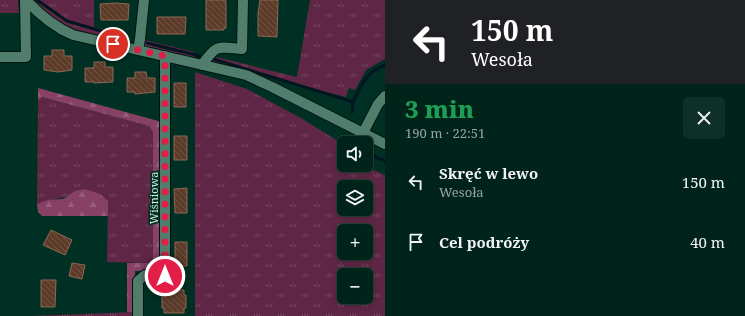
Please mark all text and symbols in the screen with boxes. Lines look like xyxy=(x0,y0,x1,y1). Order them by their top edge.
text: 150 m xyxy=(471,11,553,49)
icon: left xyxy=(405,16,457,68)
pin xyxy=(96,27,130,61)
icon: arrive xyxy=(102,33,124,55)
text: Wesoła xyxy=(471,47,533,71)
text: 3 min xyxy=(405,92,474,125)
button: close xyxy=(683,97,725,139)
text: 190 m · 22:51 xyxy=(405,124,485,142)
map controls xyxy=(337,136,373,304)
button: sound xyxy=(337,136,373,172)
text: Skręć w lewo xyxy=(439,163,538,183)
icon: left xyxy=(405,171,427,193)
street label: Wiśniowa xyxy=(146,172,161,224)
text: 150 m xyxy=(682,172,725,192)
button: layers xyxy=(337,180,373,216)
text: Wesoła xyxy=(439,183,484,201)
button: + xyxy=(337,224,373,260)
icon: arrive xyxy=(405,231,427,253)
text: Cel podróży xyxy=(439,232,529,252)
text: 40 m xyxy=(690,232,725,252)
position arrow xyxy=(144,255,186,297)
button: − xyxy=(337,268,373,304)

